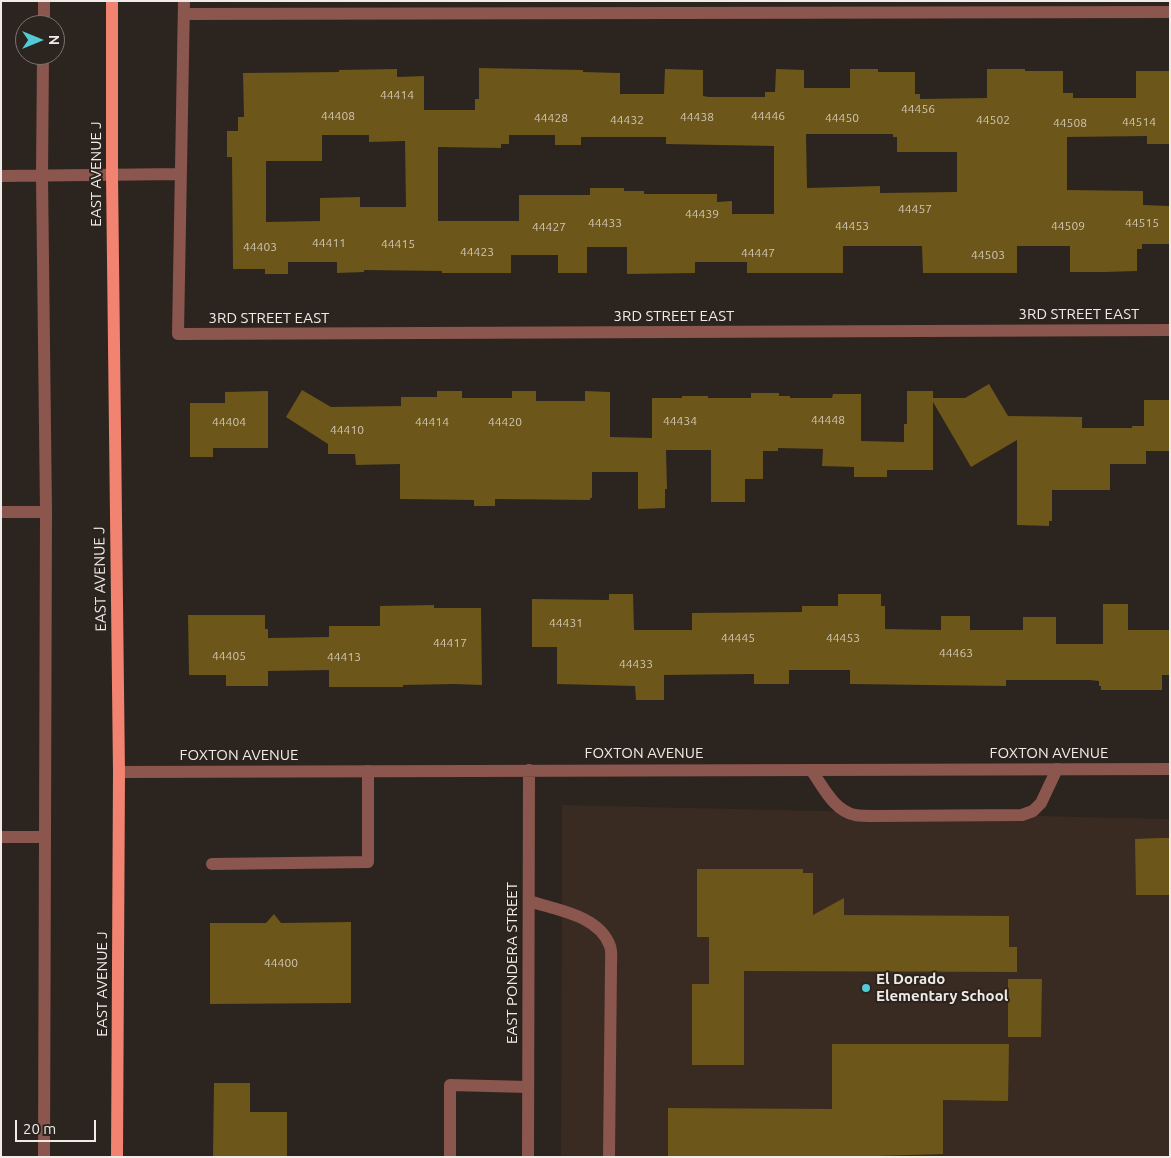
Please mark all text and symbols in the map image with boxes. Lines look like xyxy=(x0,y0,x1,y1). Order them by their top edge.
north arrow xyxy=(15,15,65,65)
text: N xyxy=(46,35,62,45)
house number: 44414 xyxy=(380,88,414,102)
house number: 44456 xyxy=(901,102,935,116)
house number: 44408 xyxy=(321,109,355,123)
house number: 44446 xyxy=(751,109,785,123)
house number: 44438 xyxy=(680,110,714,124)
house number: 44428 xyxy=(534,111,568,125)
house number: 44450 xyxy=(825,111,859,125)
house number: 44432 xyxy=(610,113,644,127)
house number: 44502 xyxy=(976,113,1010,127)
house number: 44514 xyxy=(1122,115,1156,129)
house number: 44508 xyxy=(1053,116,1087,130)
street label: EAST AVENUE J xyxy=(87,121,105,227)
house number: 44457 xyxy=(898,202,932,216)
house number: 44439 xyxy=(685,207,719,221)
house number: 44433 xyxy=(588,216,622,230)
house number: 44515 xyxy=(1125,216,1159,230)
house number: 44453 xyxy=(835,219,869,233)
house number: 44509 xyxy=(1051,219,1085,233)
house number: 44427 xyxy=(532,220,566,234)
house number: 44411 xyxy=(312,236,346,250)
house number: 44415 xyxy=(381,237,415,251)
house number: 44403 xyxy=(243,240,277,254)
house number: 44423 xyxy=(460,245,494,259)
house number: 44447 xyxy=(741,246,775,260)
house number: 44503 xyxy=(971,248,1005,262)
street label: 3RD STREET EAST xyxy=(1019,305,1139,323)
street label: 3RD STREET EAST xyxy=(614,307,734,325)
street label: 3RD STREET EAST xyxy=(209,309,329,327)
house number: 44448 xyxy=(811,413,845,427)
house number: 44434 xyxy=(663,414,697,428)
house number: 44404 xyxy=(212,415,246,429)
house number: 44414 xyxy=(415,415,449,429)
house number: 44420 xyxy=(488,415,522,429)
house number: 44410 xyxy=(330,423,364,437)
street label: EAST AVENUE J xyxy=(90,526,110,632)
house number: 44431 xyxy=(549,616,583,630)
house number: 44445 xyxy=(721,631,755,645)
house number: 44453 xyxy=(826,631,860,645)
house number: 44417 xyxy=(433,636,467,650)
house number: 44463 xyxy=(939,646,973,660)
house number: 44405 xyxy=(212,649,246,663)
house number: 44413 xyxy=(327,650,361,664)
house number: 44433 xyxy=(619,657,653,671)
street label: FOXTON AVENUE xyxy=(585,744,703,762)
street label: FOXTON AVENUE xyxy=(990,744,1108,762)
street label: FOXTON AVENUE xyxy=(180,746,298,764)
street label: EAST PONDERA STREET xyxy=(503,882,521,1044)
street label: EAST AVENUE J xyxy=(93,931,111,1037)
house number: 44400 xyxy=(264,956,298,970)
place label: El Dorado Elementary School xyxy=(876,970,1008,1005)
marker: El Dorado Elementary School xyxy=(860,982,872,994)
scale bar xyxy=(18,1110,99,1142)
text: 20 m xyxy=(23,1120,56,1137)

